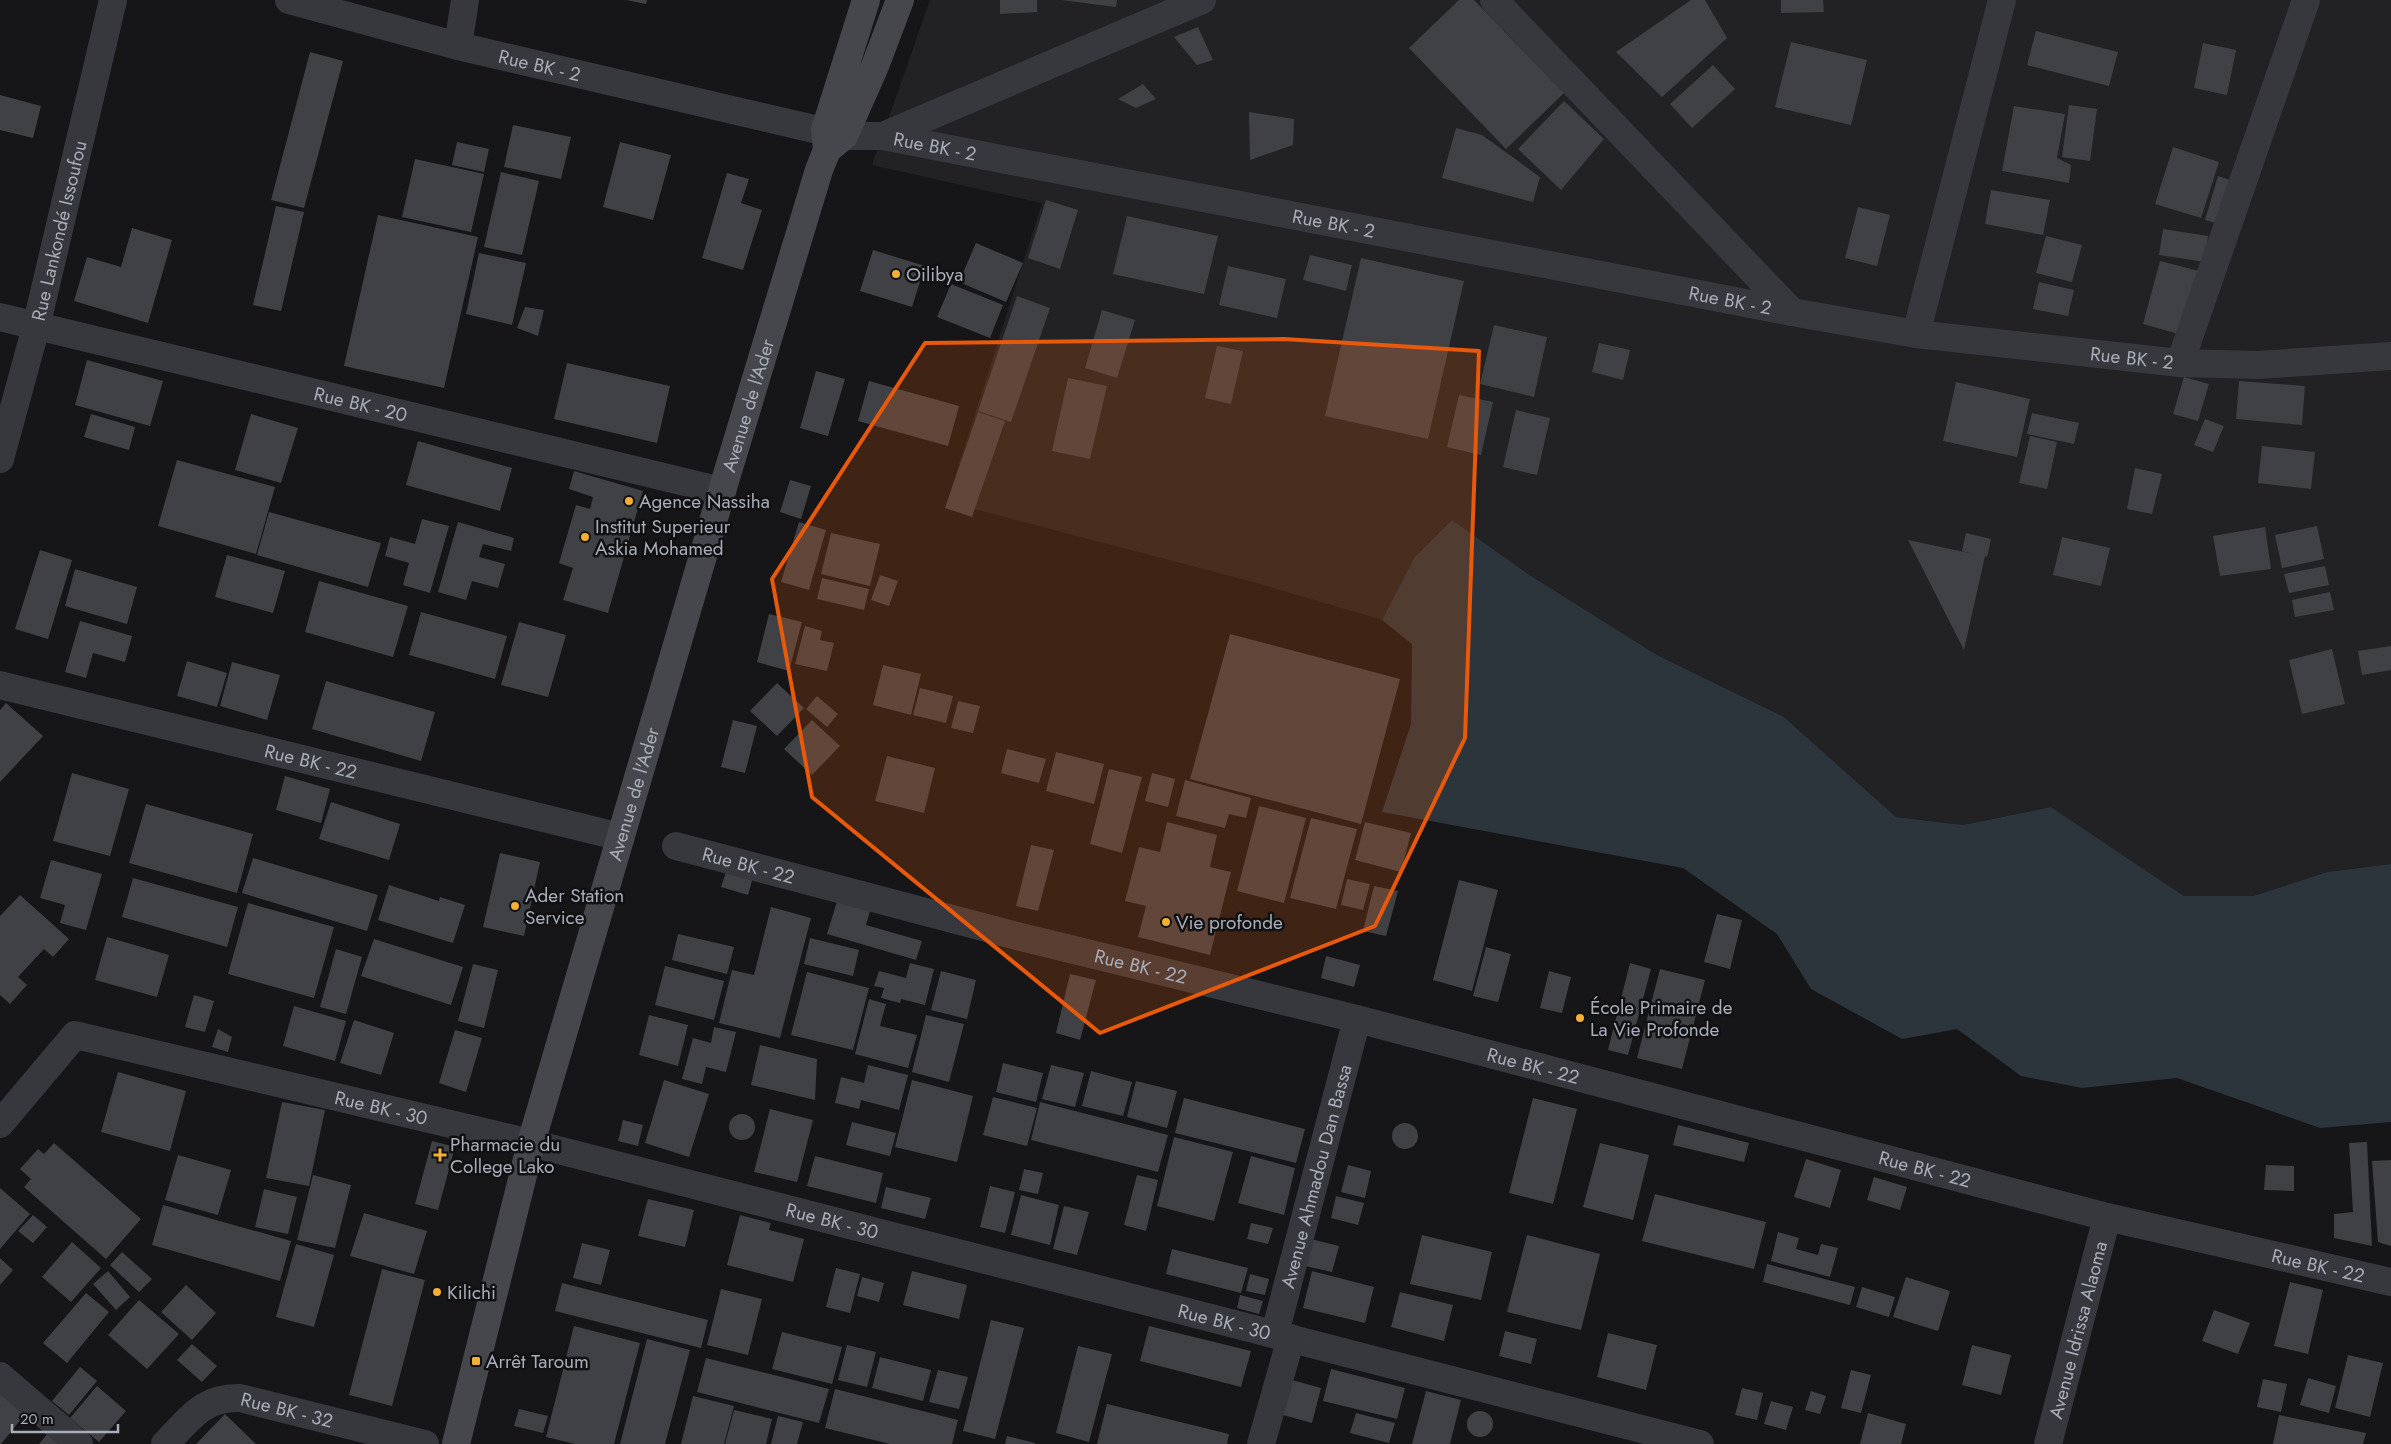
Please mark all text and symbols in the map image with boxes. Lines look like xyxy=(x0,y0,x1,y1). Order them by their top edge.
street label: Rue BK - 2 xyxy=(496,43,583,88)
street label: Rue BK - 2 xyxy=(891,125,979,168)
street label: Rue Lankondé Issoufou xyxy=(25,138,94,324)
street label: Rue BK - 2 xyxy=(1290,203,1377,245)
place label: Oilibya xyxy=(906,261,963,288)
marker: Oilibya xyxy=(890,268,902,280)
street label: Rue BK - 2 xyxy=(1687,279,1774,322)
street label: Avenue de l'Ader xyxy=(715,335,781,476)
street label: Rue BK - 2 xyxy=(2089,340,2175,376)
street label: Rue BK - 20 xyxy=(311,380,410,429)
place label: Agence Nassiha xyxy=(639,488,770,515)
marker: Agence Nassiha xyxy=(623,495,635,507)
place label: Institut Superieur Askia Mohamed xyxy=(595,513,731,562)
marker: Institut Superieur Askia Mohamed xyxy=(579,531,591,543)
street label: Avenue de l'Ader xyxy=(601,724,666,864)
street label: Rue BK - 22 xyxy=(262,737,360,786)
street label: Rue BK - 22 xyxy=(699,841,798,891)
place label: Ader Station Service xyxy=(525,882,624,931)
marker: Ader Station Service xyxy=(509,900,521,912)
place label: Vie profonde xyxy=(1176,909,1283,936)
marker: Vie profonde xyxy=(1160,916,1172,928)
street label: Rue BK - 22 xyxy=(1091,942,1190,991)
place label: École Primaire de La Vie Profonde xyxy=(1590,994,1733,1043)
marker: École Primaire de La Vie Profonde xyxy=(1574,1012,1586,1024)
street label: Rue BK - 22 xyxy=(1484,1041,1582,1091)
street label: Avenue Ahmadou Dan Bassa xyxy=(1274,1062,1359,1291)
street label: Rue BK - 30 xyxy=(332,1084,430,1132)
place label: Pharmacie du College Lako xyxy=(450,1131,560,1180)
street label: Rue BK - 22 xyxy=(1876,1144,1974,1195)
marker: Pharmacie du College Lako xyxy=(434,1149,446,1161)
street label: Rue BK - 30 xyxy=(783,1196,881,1246)
street label: Avenue Idrissa Alaoma xyxy=(2042,1238,2114,1422)
street label: Rue BK - 22 xyxy=(2269,1242,2367,1290)
place label: Kilichi xyxy=(447,1279,496,1306)
marker: Kilichi xyxy=(431,1286,443,1298)
street label: Rue BK - 30 xyxy=(1175,1297,1273,1347)
place label: Arrêt Taroum xyxy=(486,1348,589,1375)
marker: Arrêt Taroum xyxy=(470,1355,482,1367)
street label: Rue BK - 32 xyxy=(238,1386,336,1435)
scale bar xyxy=(12,1402,119,1434)
text: 20 m xyxy=(20,1408,54,1430)

